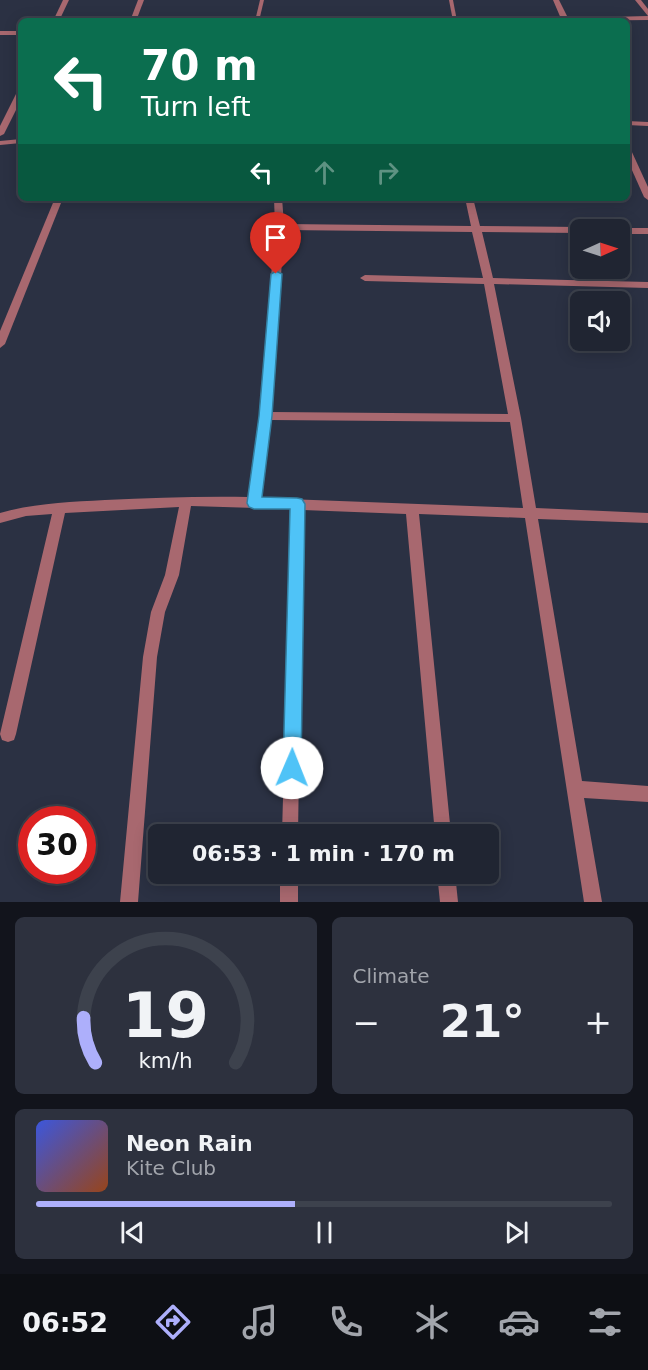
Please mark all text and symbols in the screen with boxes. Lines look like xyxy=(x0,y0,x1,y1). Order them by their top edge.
text: 70 m xyxy=(141,41,258,90)
icon: left xyxy=(42,42,120,120)
text: Turn left xyxy=(141,91,251,122)
icon: left xyxy=(245,156,278,189)
icon: ahead xyxy=(308,156,341,189)
icon: right xyxy=(371,156,404,189)
pin xyxy=(250,212,301,274)
north arrow xyxy=(570,219,630,279)
map controls xyxy=(570,219,630,351)
icon: arrive xyxy=(259,221,292,254)
button: sound xyxy=(570,291,630,351)
position arrow xyxy=(260,736,324,800)
speed limit sign: 30 xyxy=(18,806,96,884)
text: 06:53 · 1 min · 170 m xyxy=(192,841,455,866)
text: Climate xyxy=(353,964,429,988)
text: 19 xyxy=(122,979,209,1052)
text: 21° xyxy=(440,995,525,1048)
text: − xyxy=(353,1003,380,1042)
text: + xyxy=(584,1003,612,1042)
text: km/h xyxy=(139,1048,193,1073)
text: Neon Rain xyxy=(126,1131,253,1156)
text: Kite Club xyxy=(126,1156,216,1180)
icon: previous xyxy=(116,1216,149,1249)
icon: pause xyxy=(308,1216,341,1249)
icon: next xyxy=(500,1216,533,1249)
icon: directions xyxy=(152,1301,194,1343)
icon: music xyxy=(239,1301,281,1343)
icon: phone xyxy=(325,1301,367,1343)
icon: climate xyxy=(411,1301,453,1343)
icon: car xyxy=(498,1301,540,1343)
icon: filters xyxy=(584,1301,626,1343)
text: 06:52 xyxy=(22,1307,108,1338)

